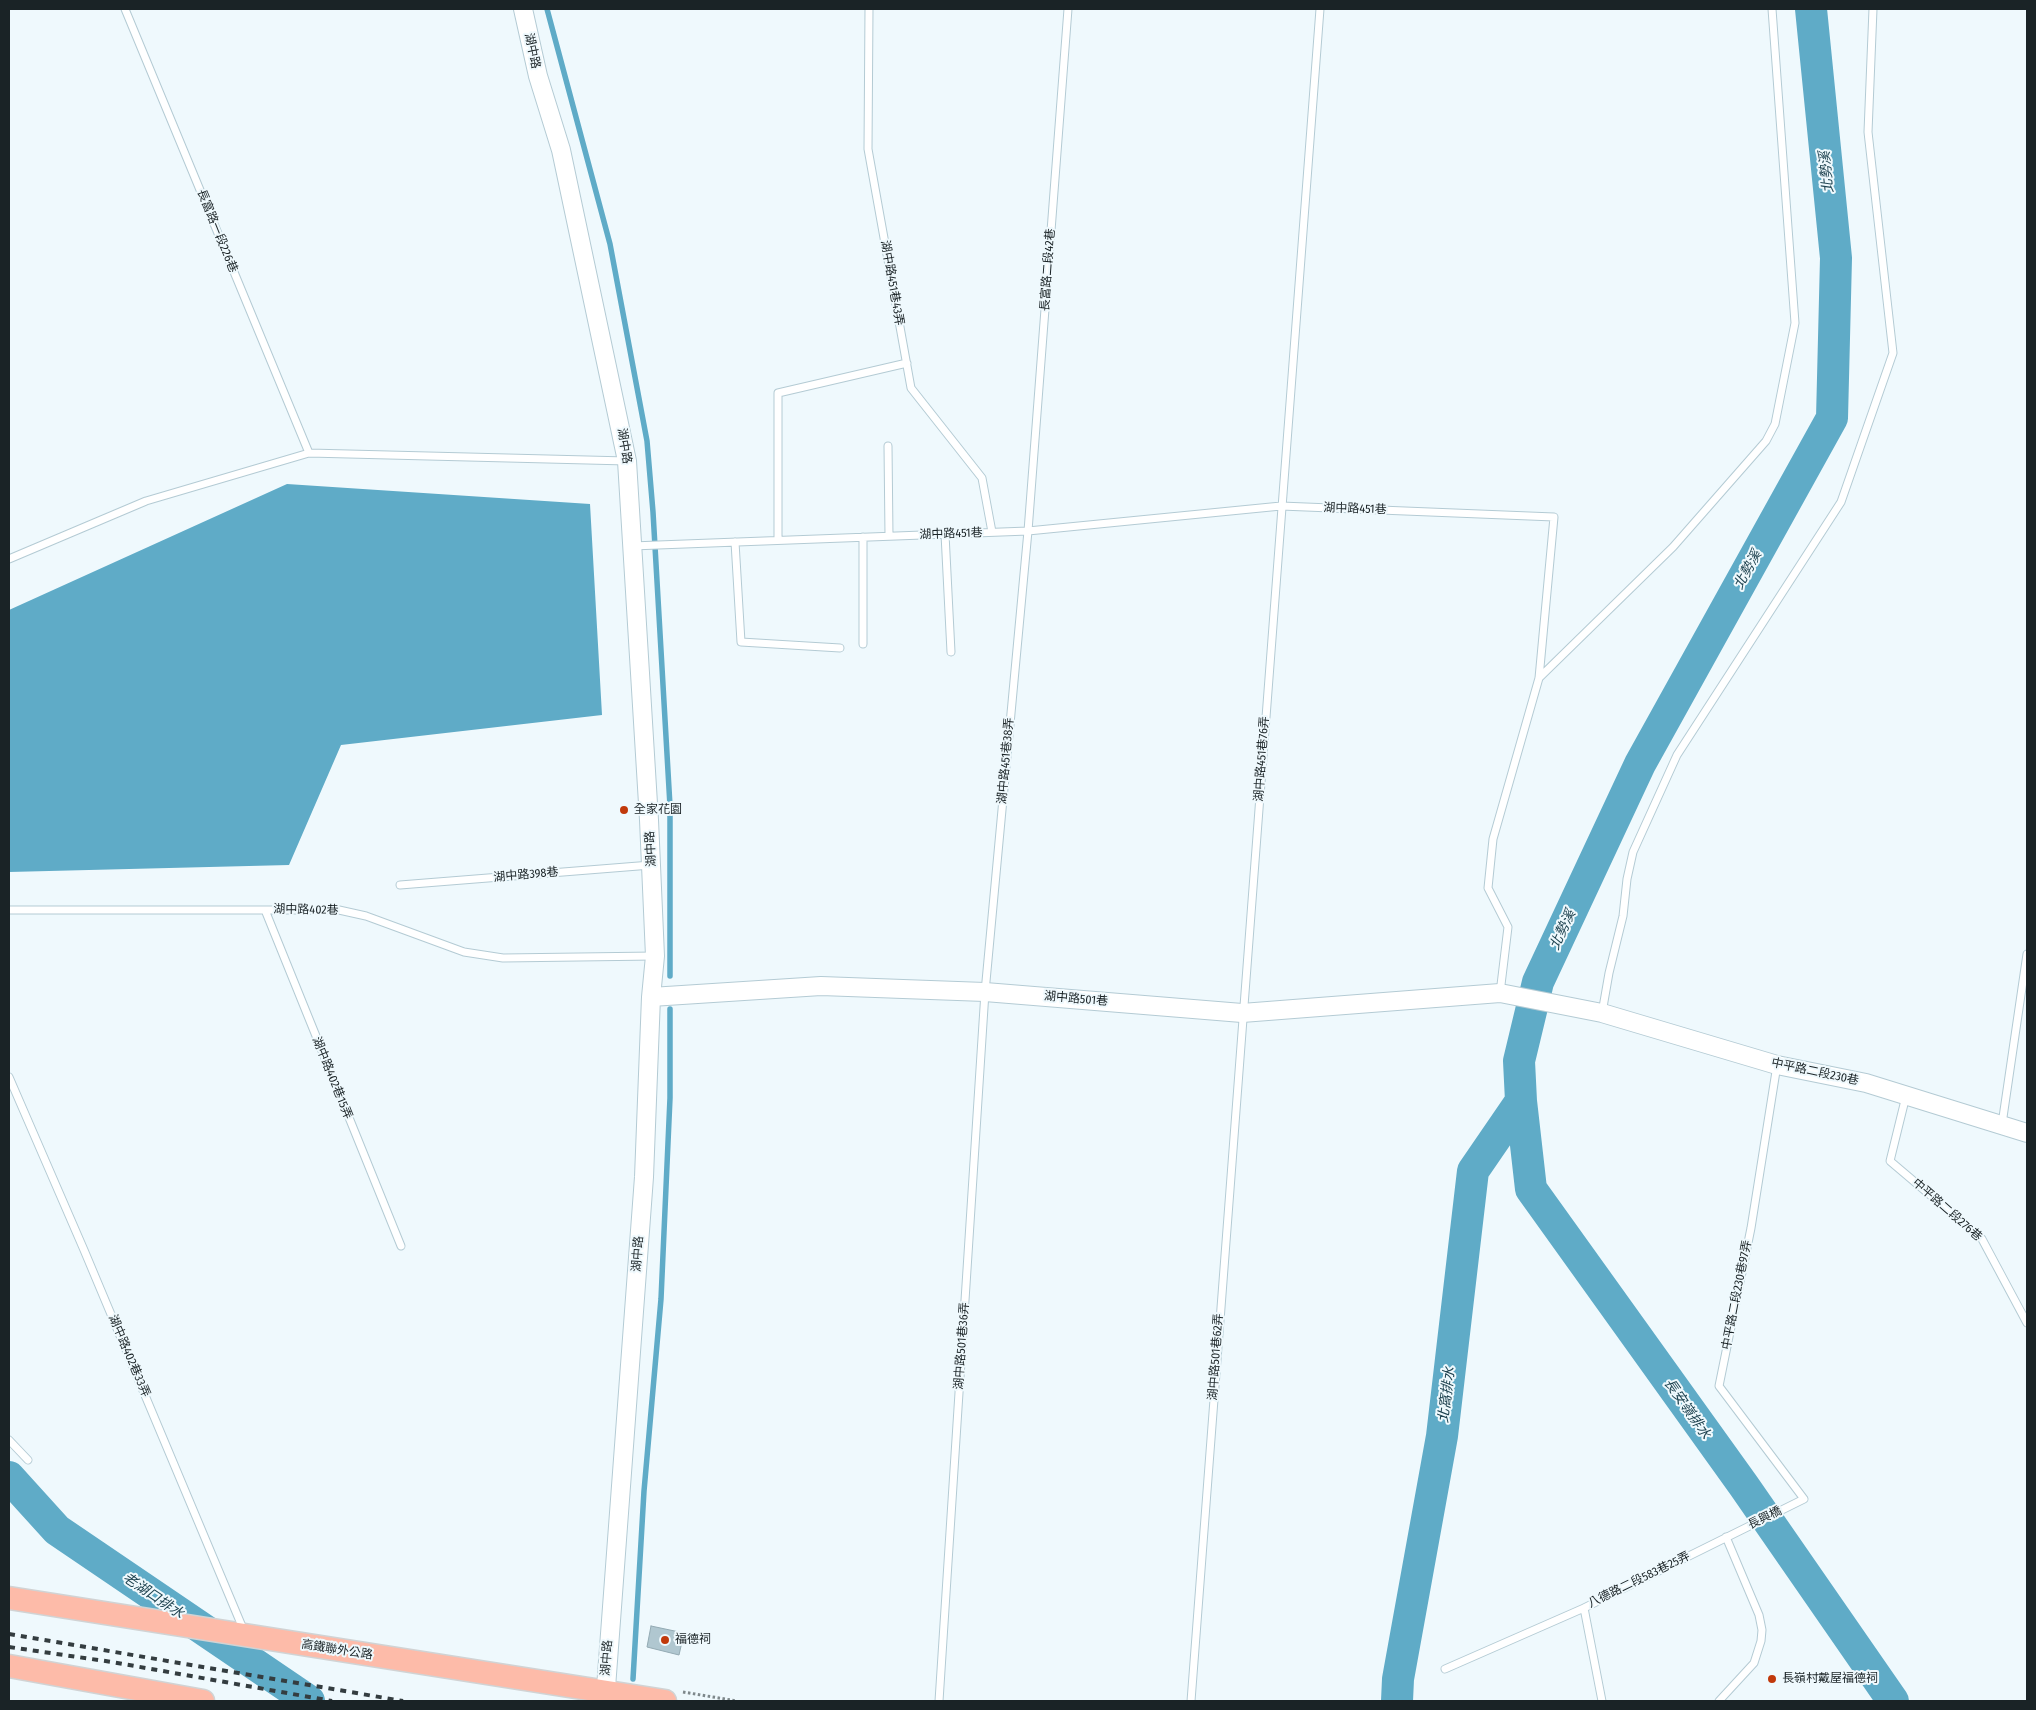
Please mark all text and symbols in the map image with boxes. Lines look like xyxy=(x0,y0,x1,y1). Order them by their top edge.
street label: 湖中路 xyxy=(521,32,543,70)
water label: 北勢溪 xyxy=(1816,150,1838,194)
street label: 長富路一段226巷 xyxy=(194,187,240,275)
street label: 長富路二段42巷 xyxy=(1038,228,1058,312)
street label: 湖中路451巷43弄 xyxy=(877,239,907,327)
street label: 湖中路 xyxy=(614,427,634,465)
street label: 湖中路451巷 xyxy=(1323,501,1387,517)
street label: 湖中路451巷 xyxy=(919,526,983,542)
water label: 北勢溪 xyxy=(1730,548,1766,592)
street label: 湖中路451巷76弄 xyxy=(1252,716,1272,802)
street label: 湖中路451巷38弄 xyxy=(995,717,1017,805)
place label: 全家花園 xyxy=(634,803,682,817)
marker: 全家花園 xyxy=(618,804,630,816)
street label: 湖中路 xyxy=(643,831,659,867)
street label: 湖中路398巷 xyxy=(493,865,559,885)
street label: 湖中路402巷 xyxy=(273,902,339,918)
water label: 北勢溪 xyxy=(1547,907,1579,953)
street label: 湖中路501巷 xyxy=(1043,989,1109,1009)
street label: 湖中路402巷15弄 xyxy=(309,1035,355,1121)
street label: 中平路二段230巷 xyxy=(1770,1056,1860,1088)
street label: 中平路二段276巷 xyxy=(1909,1176,1985,1244)
street label: 湖中路 xyxy=(630,1236,646,1272)
street label: 中平路二段230巷97弄 xyxy=(1719,1239,1755,1351)
street label: 湖中路501巷36弄 xyxy=(952,1302,972,1390)
street label: 湖中路402巷33弄 xyxy=(105,1313,153,1399)
street label: 湖中路501巷62弄 xyxy=(1206,1313,1226,1401)
water label: 北窩排水 xyxy=(1435,1366,1459,1424)
water label: 長安嶺排水 xyxy=(1660,1376,1714,1442)
street label: 長興橋 xyxy=(1746,1504,1784,1532)
street label: 八德路二段583巷25弄 xyxy=(1586,1549,1692,1611)
water label: 老湖口排水 xyxy=(119,1569,187,1623)
place label: 福德祠 xyxy=(675,1633,711,1647)
marker: 福德祠 xyxy=(659,1634,671,1646)
street label: 高鐵聯外公路 xyxy=(300,1637,374,1663)
street label: 湖中路 xyxy=(599,1640,615,1676)
place label: 長嶺村戴屋福德祠 xyxy=(1782,1672,1878,1686)
marker: 長嶺村戴屋福德祠 xyxy=(1766,1673,1778,1685)

